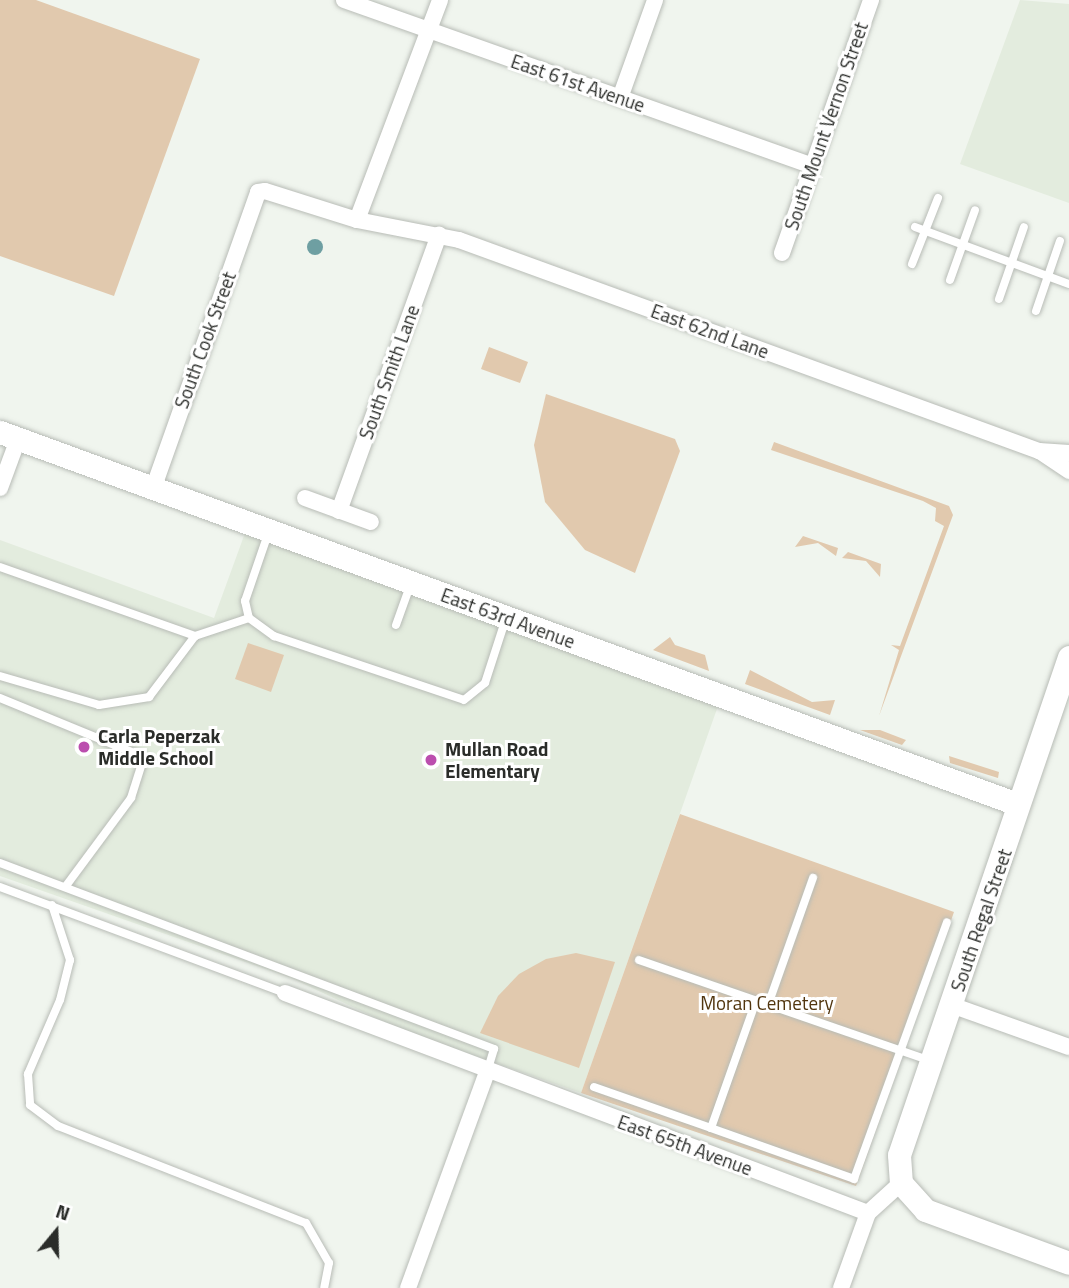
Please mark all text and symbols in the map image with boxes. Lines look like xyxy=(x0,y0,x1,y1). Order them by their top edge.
street label: South Mount Vernon Street xyxy=(780,19,872,233)
street label: East 61st Avenue xyxy=(508,49,648,117)
street label: South Cook Street xyxy=(170,268,240,412)
street label: East 62nd Lane xyxy=(648,299,772,363)
street label: South Smith Lane xyxy=(354,302,424,442)
street label: East 63rd Avenue xyxy=(438,583,578,653)
place label: Carla Peperzak Middle School xyxy=(98,725,220,769)
place label: Mullan Road Elementary xyxy=(445,738,548,782)
marker: Carla Peperzak Middle School xyxy=(76,739,92,755)
marker: Mullan Road Elementary xyxy=(423,752,439,768)
street label: South Regal Street xyxy=(946,846,1016,994)
park label: Moran Cemetery xyxy=(700,992,834,1014)
street label: East 65th Avenue xyxy=(615,1110,755,1180)
text: N xyxy=(52,1196,74,1228)
north arrow xyxy=(21,1197,91,1267)

